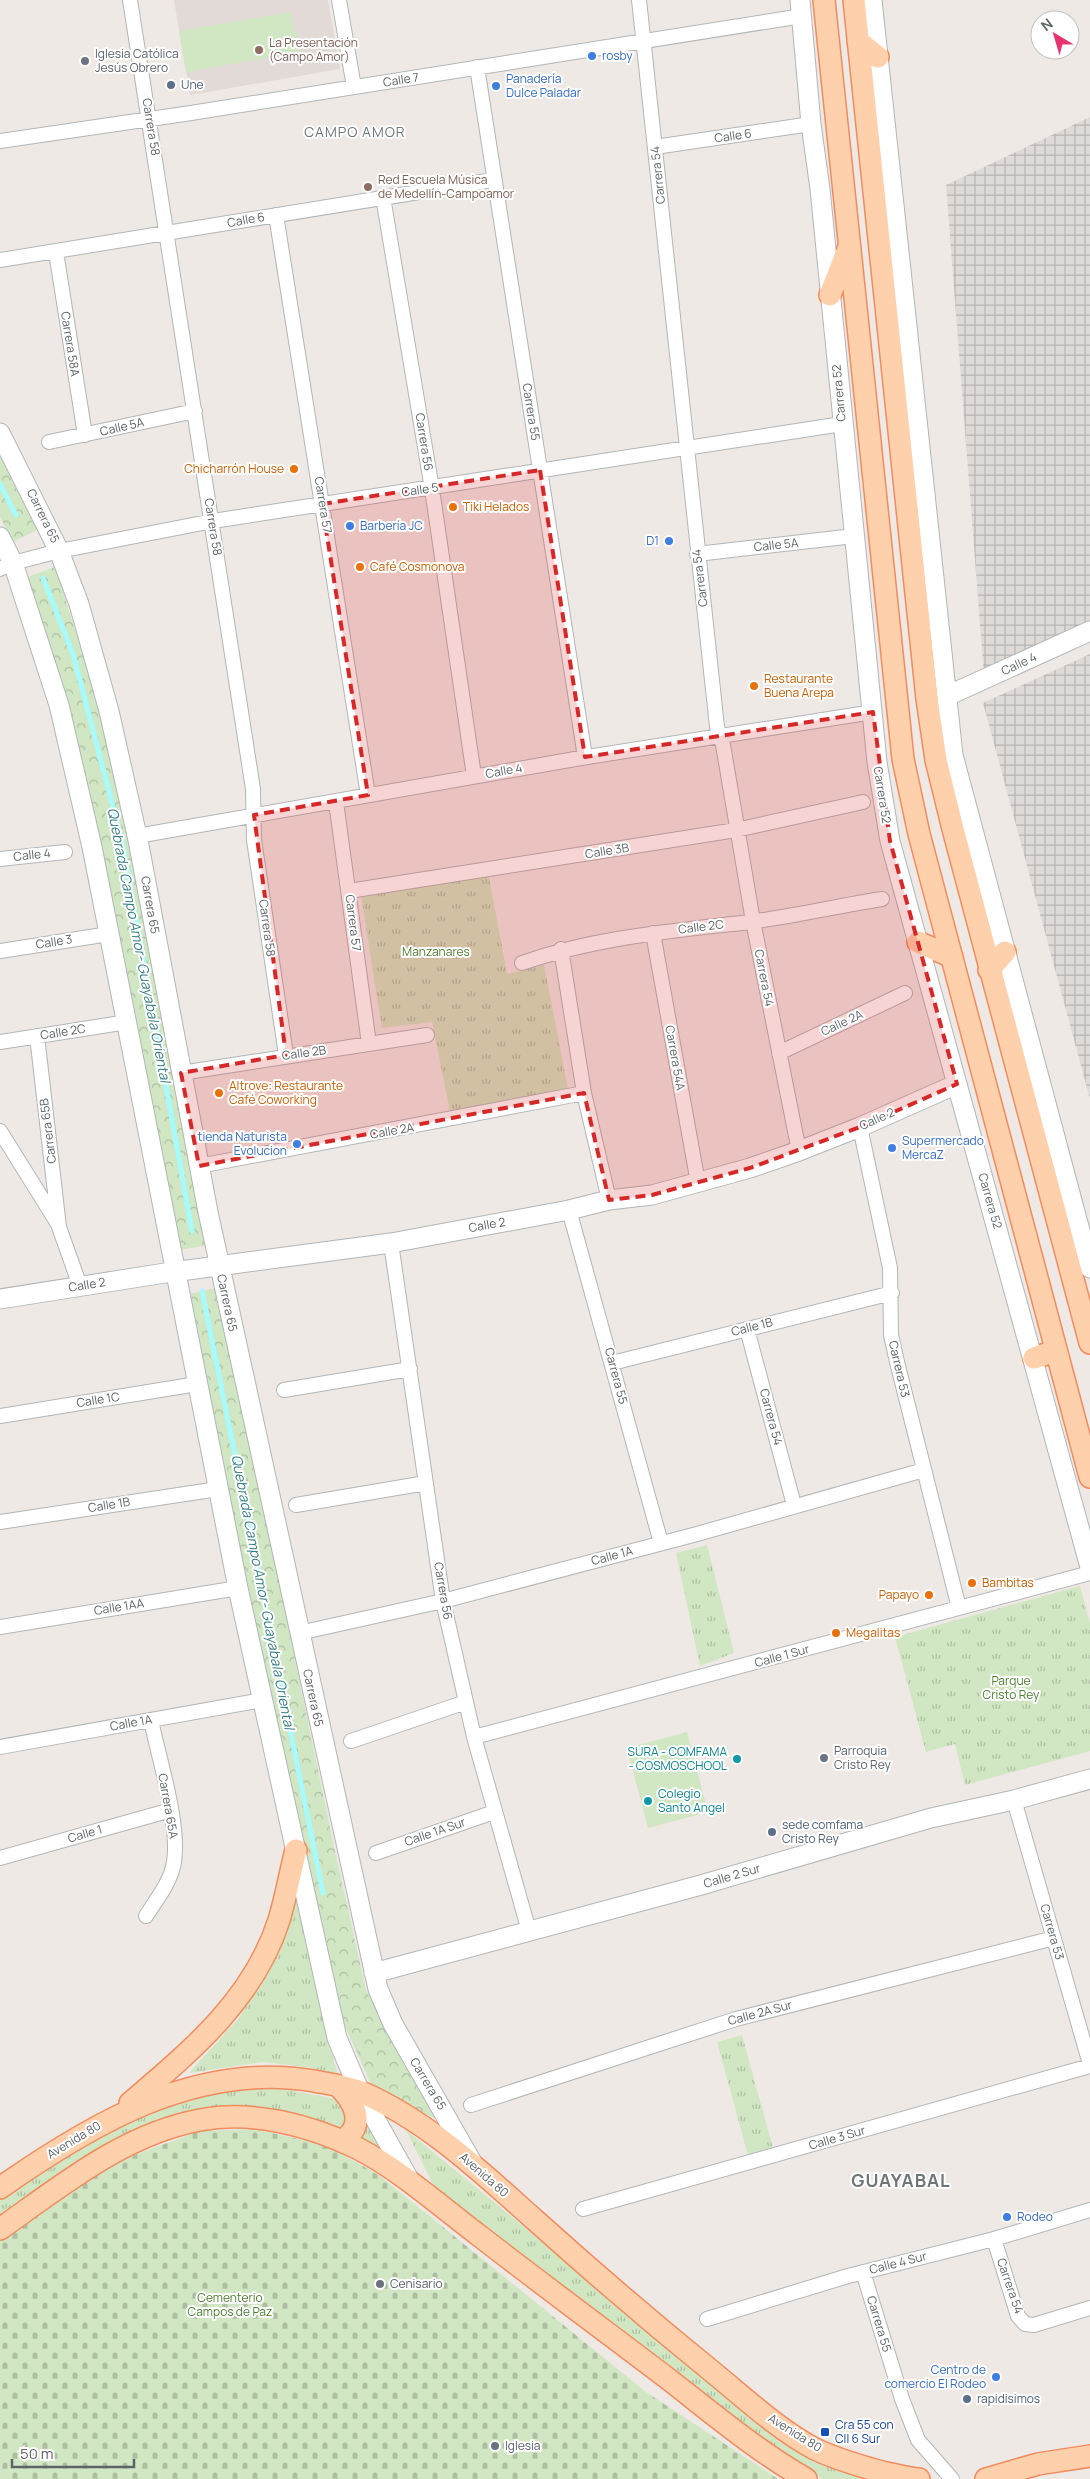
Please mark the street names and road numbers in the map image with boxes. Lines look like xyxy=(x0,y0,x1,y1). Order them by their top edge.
street label: Calle 7 xyxy=(382,68,420,91)
street label: Carrera 58 xyxy=(139,97,164,157)
street label: Calle 6 xyxy=(713,124,753,147)
street label: Carrera 54 xyxy=(646,145,669,205)
street label: Calle 6 xyxy=(226,208,266,231)
street label: Carrera 58A xyxy=(57,310,84,378)
street label: Carrera 52 xyxy=(828,364,849,422)
street label: Carrera 55 xyxy=(519,382,544,442)
street label: Carrera 56 xyxy=(412,412,437,472)
street label: Calle 5A xyxy=(98,413,146,440)
street label: Carrera 57 xyxy=(311,475,336,534)
street label: Calle 5 xyxy=(400,478,440,501)
street label: Carrera 65 xyxy=(23,486,64,546)
street label: Carrera 58 xyxy=(201,497,226,557)
street label: Calle 5A xyxy=(753,534,800,555)
street label: Carrera 54 xyxy=(688,548,711,608)
street label: Calle 4 xyxy=(998,648,1039,679)
street label: Calle 4 xyxy=(484,759,524,782)
street label: Carrera 52 xyxy=(870,765,895,825)
street label: Calle 3B xyxy=(584,839,630,862)
street label: Calle 4 xyxy=(12,844,51,865)
street label: Carrera 65 xyxy=(137,875,164,935)
street label: Carrera 57 xyxy=(342,894,365,952)
street label: Carrera 58 xyxy=(255,898,280,958)
street label: Calle 2C xyxy=(677,915,725,938)
street label: Calle 3 xyxy=(34,930,73,953)
street label: Carrera 54 xyxy=(751,948,778,1008)
street label: Calle 2A xyxy=(818,1005,866,1040)
street label: Calle 2C xyxy=(39,1019,87,1043)
street label: Carrera 54A xyxy=(661,1024,690,1092)
street label: Calle 2B xyxy=(281,1041,327,1064)
street label: Carrera 65B xyxy=(35,1097,60,1165)
street label: Calle 2 xyxy=(856,1103,897,1134)
street label: Calle 2A xyxy=(369,1118,416,1143)
street label: Carrera 52 xyxy=(974,1171,1007,1231)
street label: Calle 2 xyxy=(467,1213,507,1236)
street label: Calle 2 xyxy=(67,1273,107,1296)
street label: Carrera 65 xyxy=(213,1273,242,1333)
street label: Calle 1B xyxy=(729,1313,774,1340)
street label: Carrera 53 xyxy=(885,1339,914,1399)
street label: Carrera 55 xyxy=(601,1346,632,1406)
street label: Carrera 54 xyxy=(756,1387,787,1447)
street label: Calle 1C xyxy=(75,1388,121,1411)
street label: Calle 1B xyxy=(87,1493,131,1516)
street label: Calle 1A xyxy=(589,1542,635,1569)
street label: Carrera 56 xyxy=(430,1561,457,1621)
street label: Calle 1AA xyxy=(93,1594,146,1619)
street label: Calle 1 Sur xyxy=(753,1640,812,1671)
street label: Carrera 65 xyxy=(299,1668,328,1728)
street label: Calle 1A xyxy=(108,1710,154,1735)
street label: Carrera 65A xyxy=(154,1772,183,1840)
street label: Calle 1A Sur xyxy=(402,1813,468,1850)
street label: Calle 1 xyxy=(66,1821,104,1847)
street label: Calle 2 Sur xyxy=(701,1859,763,1892)
street label: Carrera 53 xyxy=(1036,1902,1069,1962)
street label: Calle 2A Sur xyxy=(726,1996,794,2029)
street label: Carrera 65 xyxy=(406,2054,451,2113)
street label: Avenida 80 xyxy=(44,2117,104,2162)
street label: Calle 3 Sur xyxy=(807,2121,868,2154)
street label: Avenida 80 xyxy=(456,2148,513,2201)
street label: Calle 4 Sur xyxy=(867,2247,929,2278)
street label: Carrera 54 xyxy=(993,2256,1028,2316)
street label: Carrera 55 xyxy=(863,2294,896,2354)
street label: Avenida 80 xyxy=(765,2409,825,2456)

